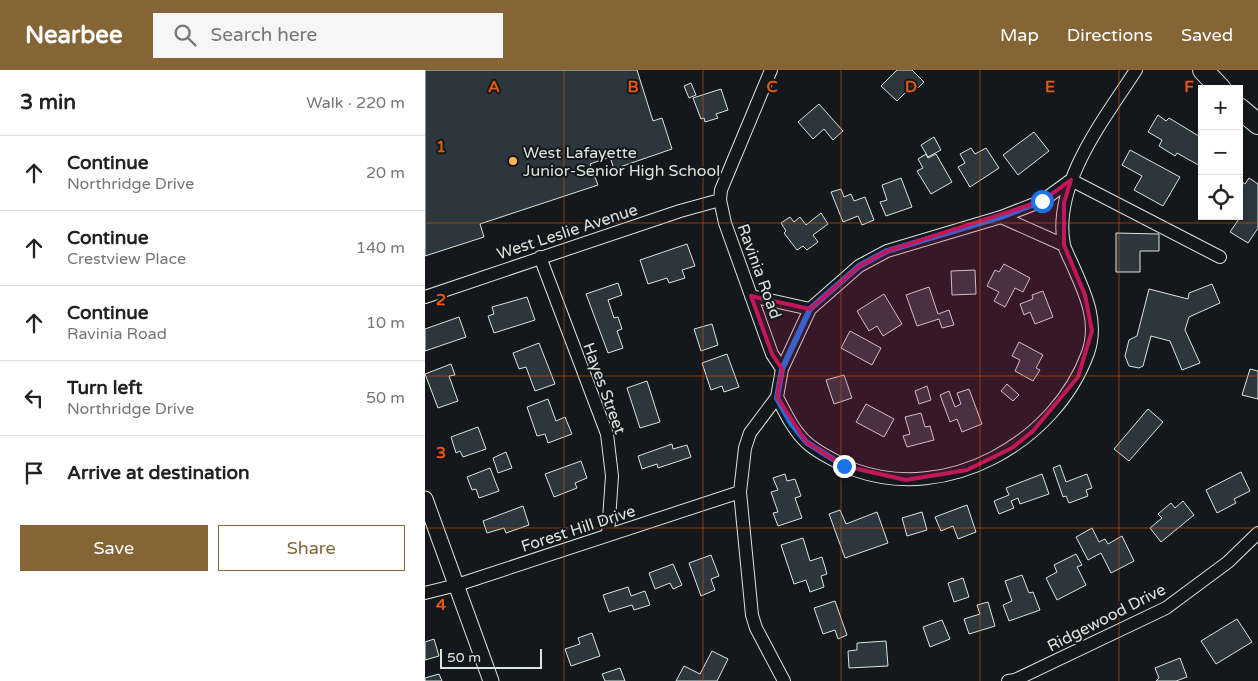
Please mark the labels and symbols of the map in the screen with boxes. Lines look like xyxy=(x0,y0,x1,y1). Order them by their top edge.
text: A xyxy=(488,77,500,97)
text: B xyxy=(627,77,639,97)
text: C xyxy=(766,77,778,97)
text: D xyxy=(905,77,917,97)
text: E xyxy=(1045,77,1055,97)
text: F xyxy=(1184,77,1194,97)
text: 1 xyxy=(436,137,446,157)
place label: West Lafayette Junior-Senior High School xyxy=(523,143,720,181)
marker: West Lafayette Junior-Senior High School xyxy=(507,155,519,167)
route start xyxy=(1031,190,1054,213)
street label: West Leslie Avenue xyxy=(494,200,640,264)
street label: Ravinia Road xyxy=(733,221,786,322)
text: 2 xyxy=(436,290,446,310)
street label: Hayes Street xyxy=(578,340,630,437)
text: 3 xyxy=(436,443,446,463)
route end xyxy=(833,455,856,478)
street label: Forest Hill Drive xyxy=(519,501,638,557)
street label: Ridgewood Drive xyxy=(1044,579,1169,656)
text: 4 xyxy=(436,595,446,615)
scale bar xyxy=(440,646,543,669)

